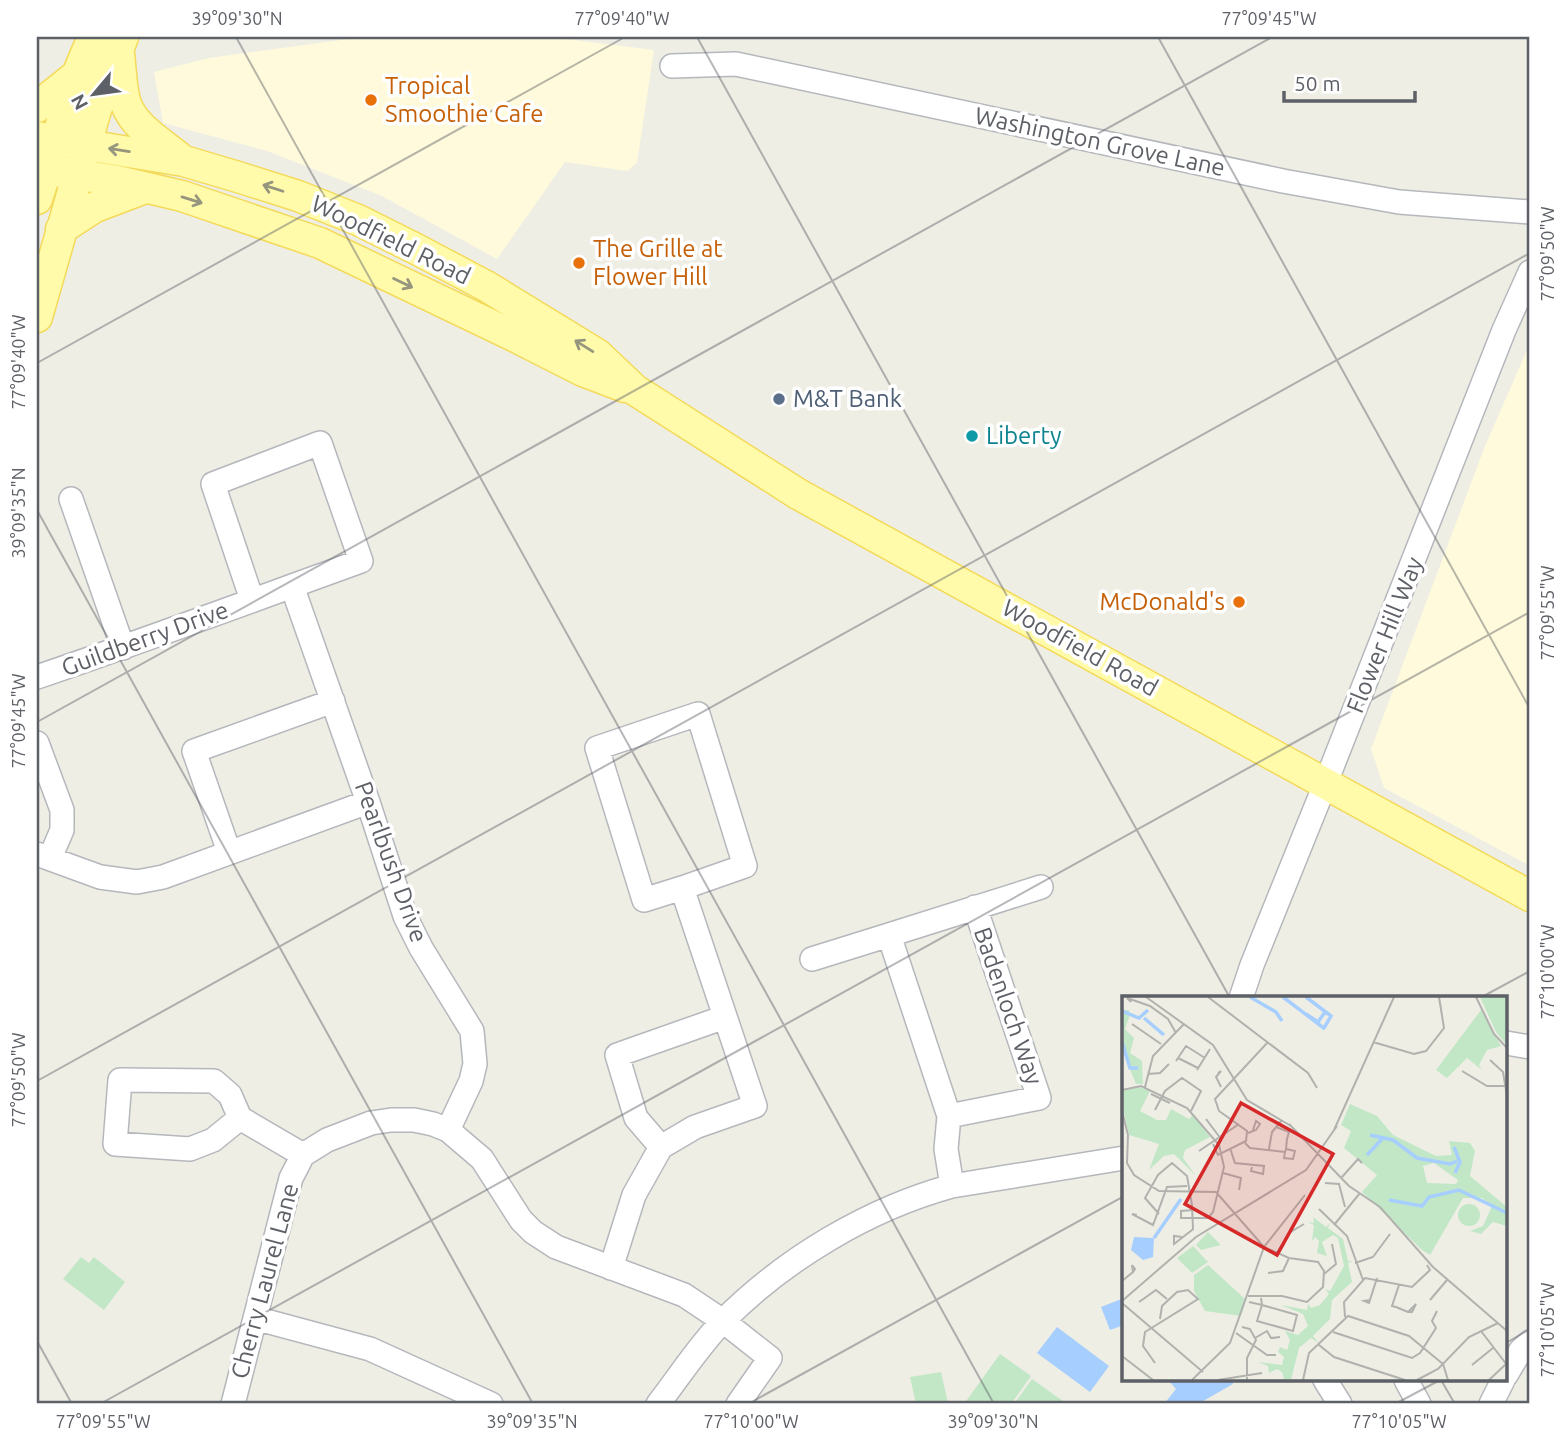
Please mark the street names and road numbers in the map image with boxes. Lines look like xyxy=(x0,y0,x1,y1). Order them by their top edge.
street label: Washington Grove Lane xyxy=(973,102,1228,181)
street label: Woodfield Road xyxy=(307,189,475,290)
street label: Flower Hill Way xyxy=(1341,553,1428,717)
street label: Woodfield Road xyxy=(998,594,1163,701)
street label: Guildberry Drive xyxy=(58,596,232,681)
street label: Pearlbush Drive xyxy=(350,778,433,946)
street label: Badenloch Way xyxy=(969,924,1048,1089)
street label: Cherry Laurel Lane xyxy=(225,1180,304,1382)

